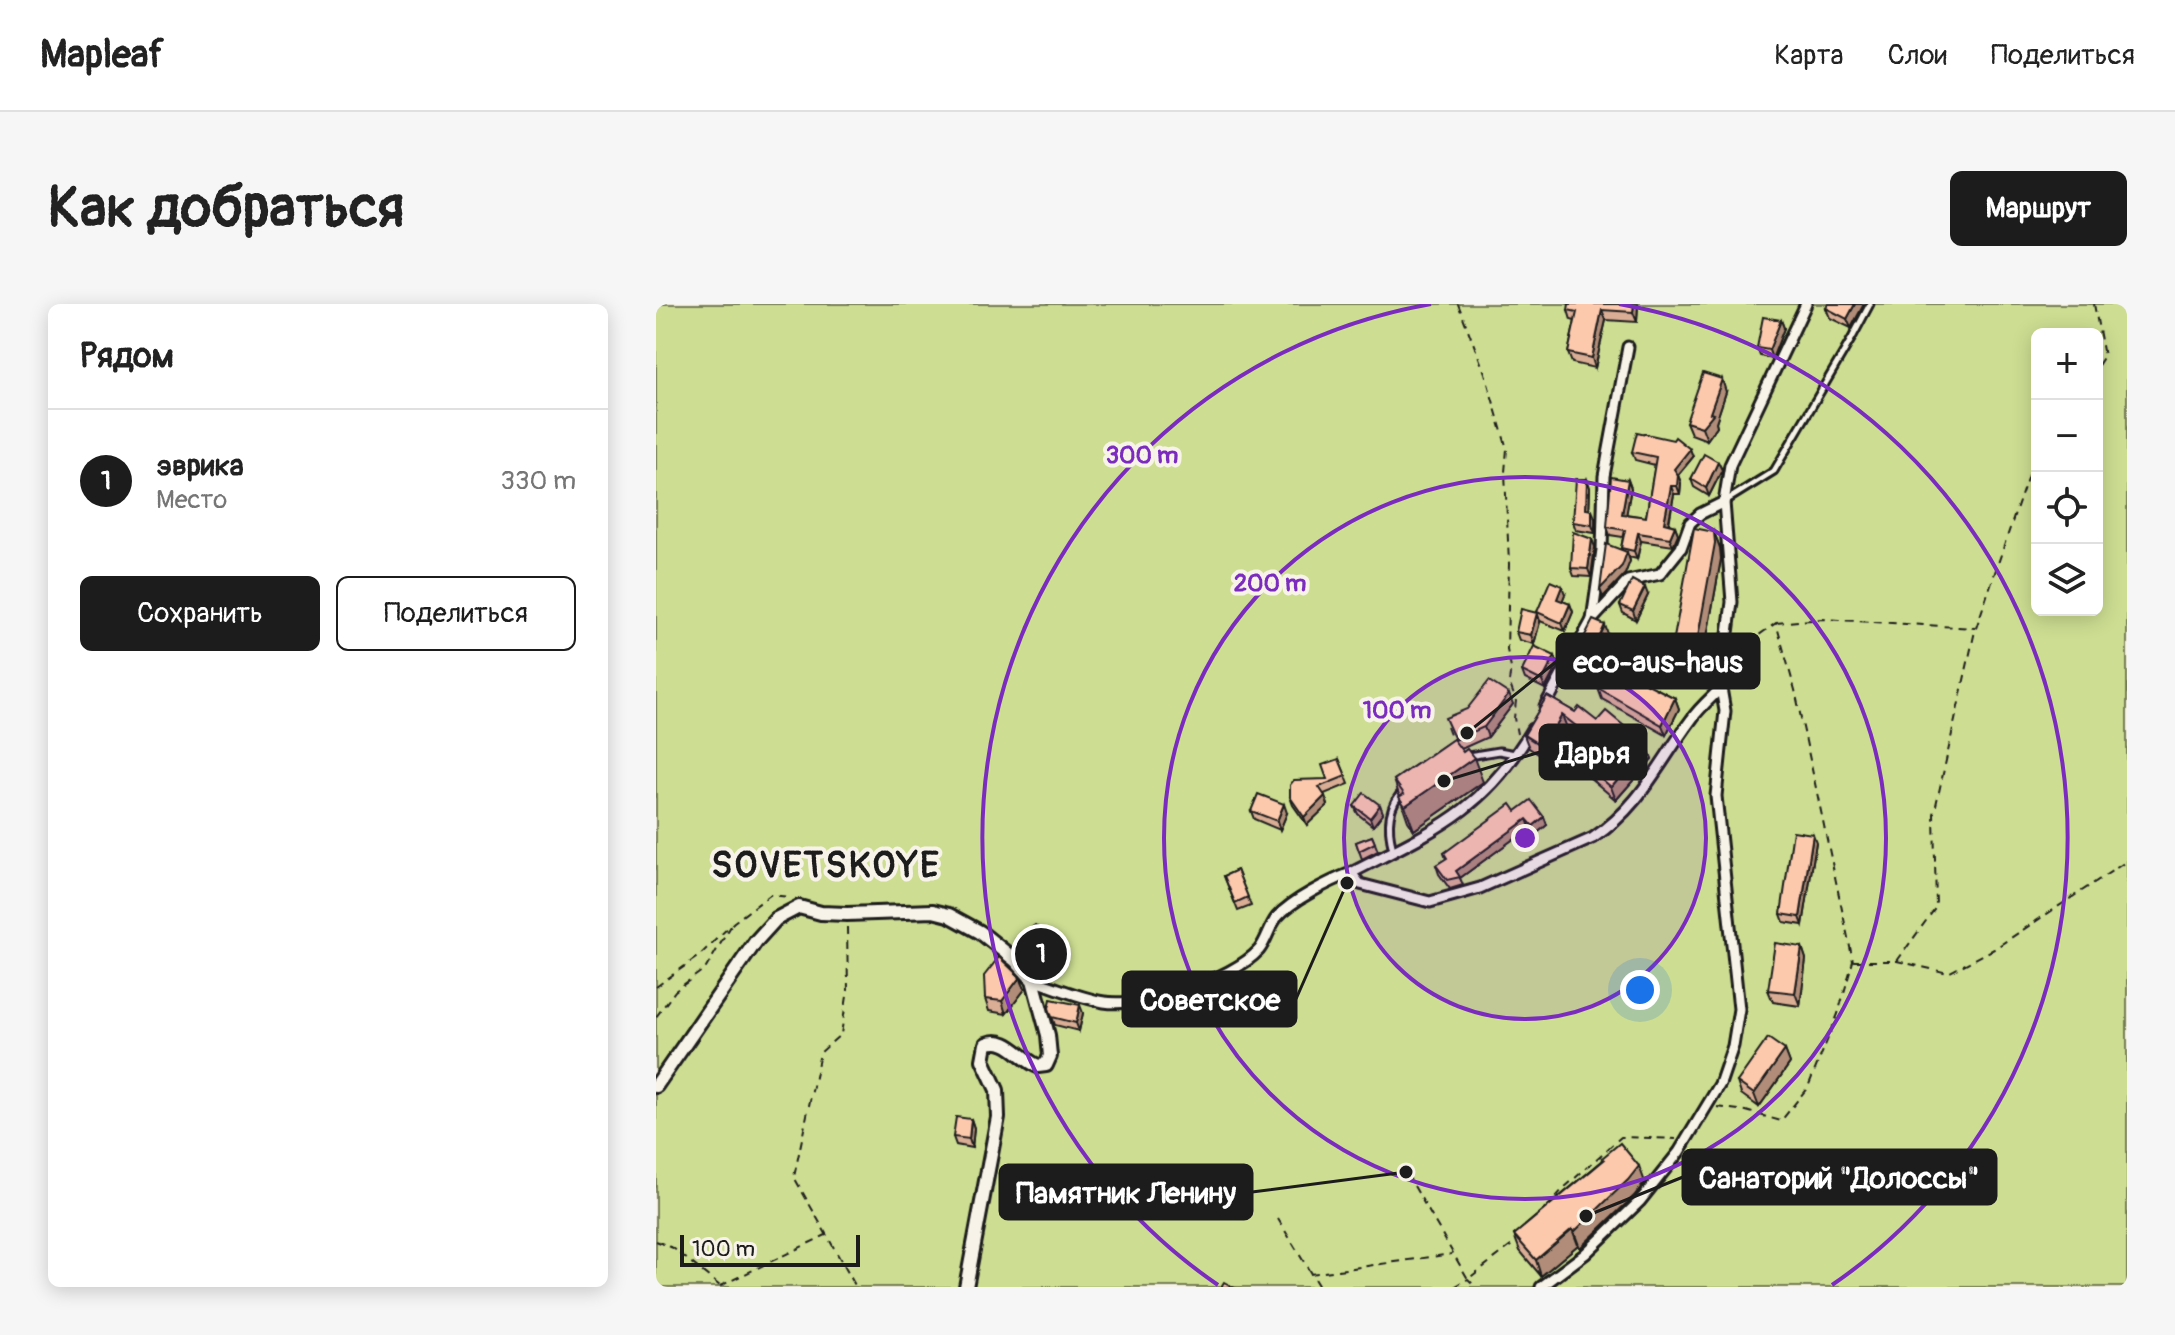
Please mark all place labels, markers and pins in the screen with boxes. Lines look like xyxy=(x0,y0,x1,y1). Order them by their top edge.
callout: eco-aus-haus xyxy=(1557,634,1759,688)
callout: Дарья xyxy=(1540,725,1646,779)
centre of rings xyxy=(1511,824,1539,852)
pin: 1 xyxy=(1015,924,1067,984)
callout: Советское xyxy=(1123,972,1296,1026)
callout: Санаторий "Долоссы" xyxy=(1683,1150,1996,1204)
callout: Памятник Ленину xyxy=(1000,1165,1252,1219)

